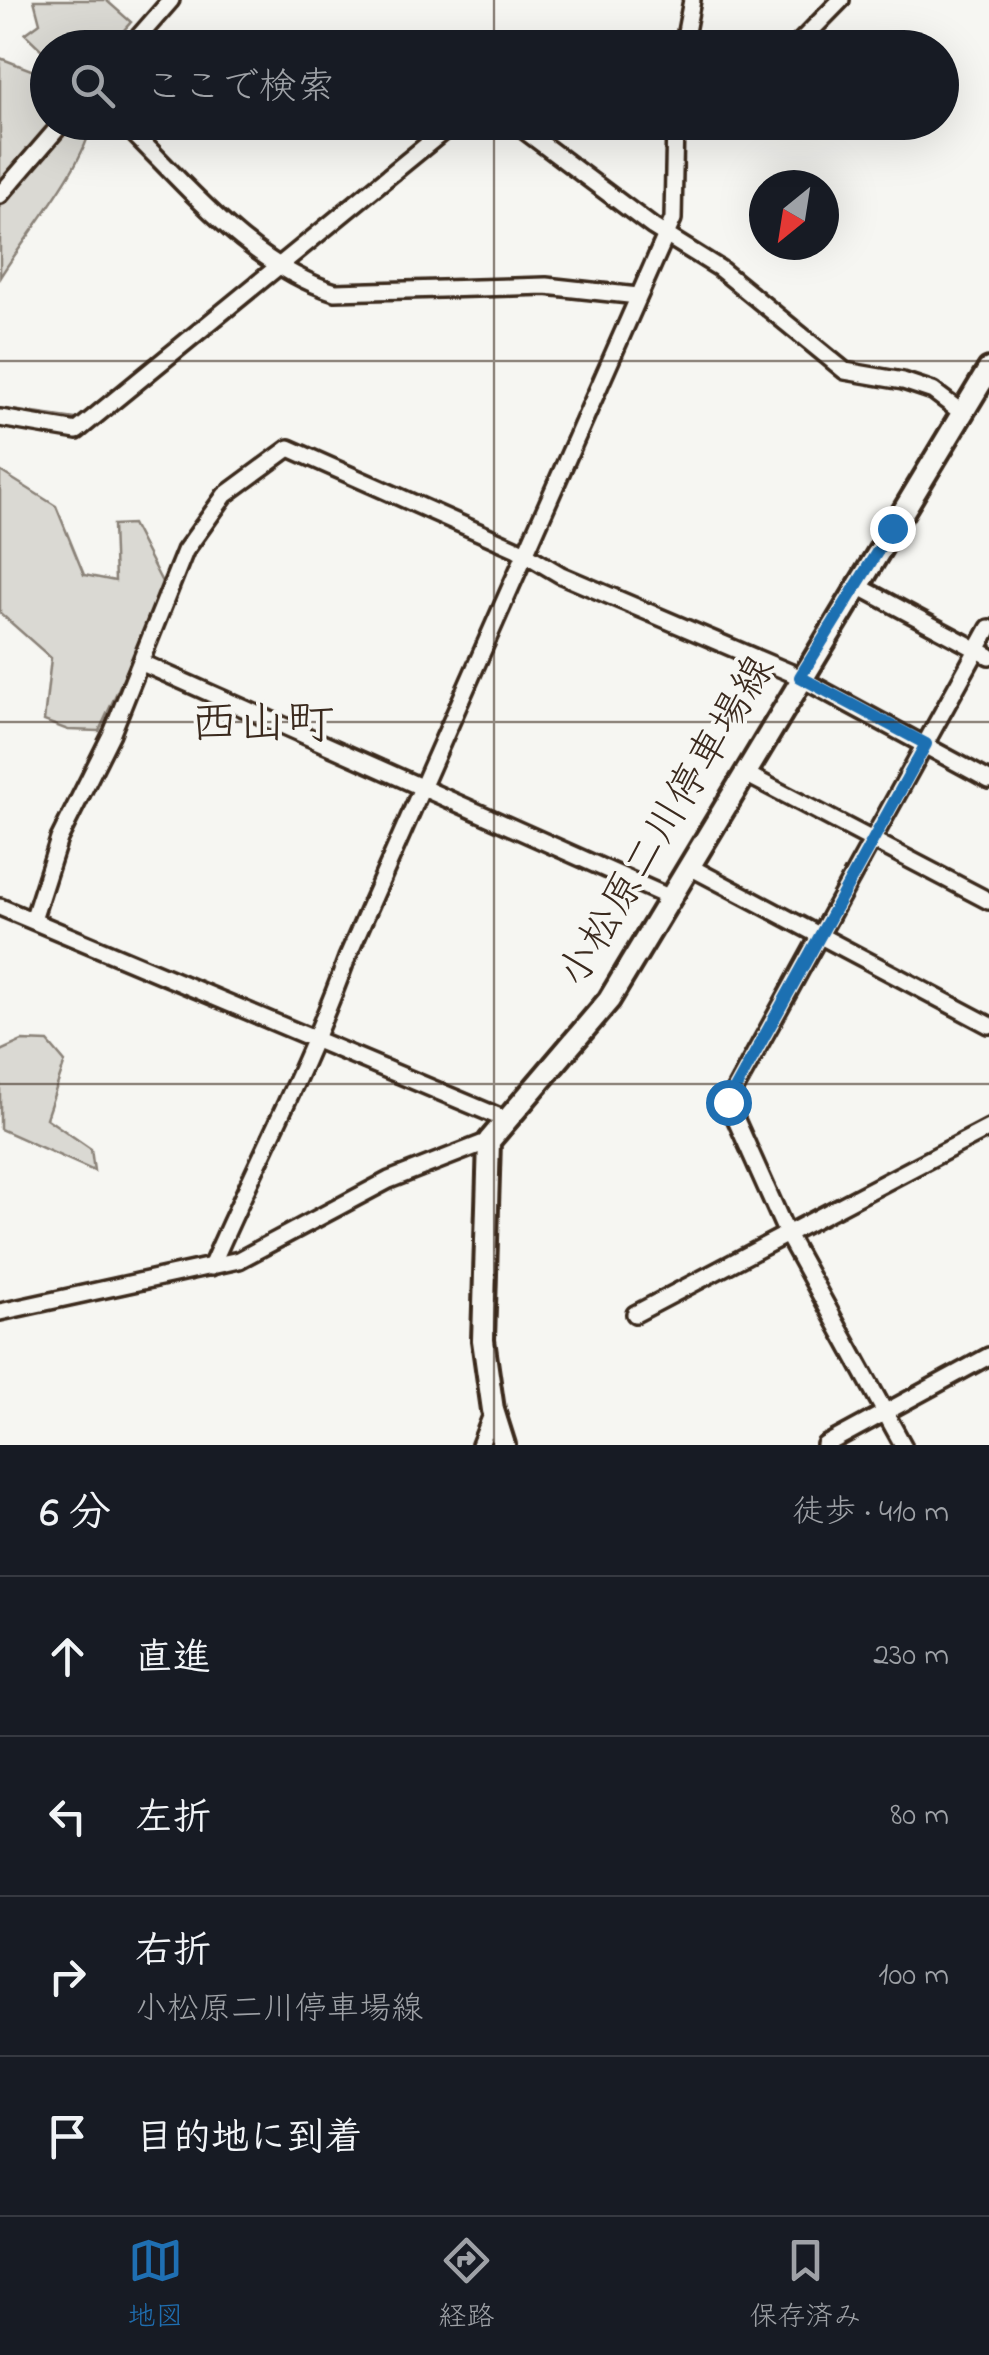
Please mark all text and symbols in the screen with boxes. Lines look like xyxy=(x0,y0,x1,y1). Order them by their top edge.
search box xyxy=(30,30,959,140)
icon: search xyxy=(65,58,120,113)
text: ここで検索 xyxy=(145,61,335,117)
north arrow xyxy=(749,170,839,260)
route end xyxy=(870,506,916,552)
street label: 小松原二川停車場線 xyxy=(545,644,791,1000)
district label: 西山町 xyxy=(190,691,334,761)
route start xyxy=(706,1080,752,1126)
text: 6 分 xyxy=(40,1484,111,1545)
text: 徒歩 · 410 m xyxy=(792,1490,949,1537)
icon: ahead xyxy=(40,1629,95,1684)
text: 直進 xyxy=(135,1632,211,1688)
text: 230 m xyxy=(873,1633,949,1680)
icon: left xyxy=(40,1789,95,1844)
text: 左折 xyxy=(135,1792,211,1848)
text: 80 m xyxy=(890,1793,949,1840)
text: 右折 xyxy=(135,1925,211,1981)
icon: right xyxy=(40,1949,95,2004)
text: 100 m xyxy=(878,1953,949,2000)
text: 小松原二川停車場線 xyxy=(135,1987,423,2034)
icon: arrive xyxy=(40,2109,95,2164)
text: 目的地に到着 xyxy=(135,2112,363,2168)
tab: 地図 xyxy=(127,2233,184,2339)
tab: 経路 xyxy=(438,2233,495,2339)
tab: 保存済み xyxy=(749,2233,862,2339)

